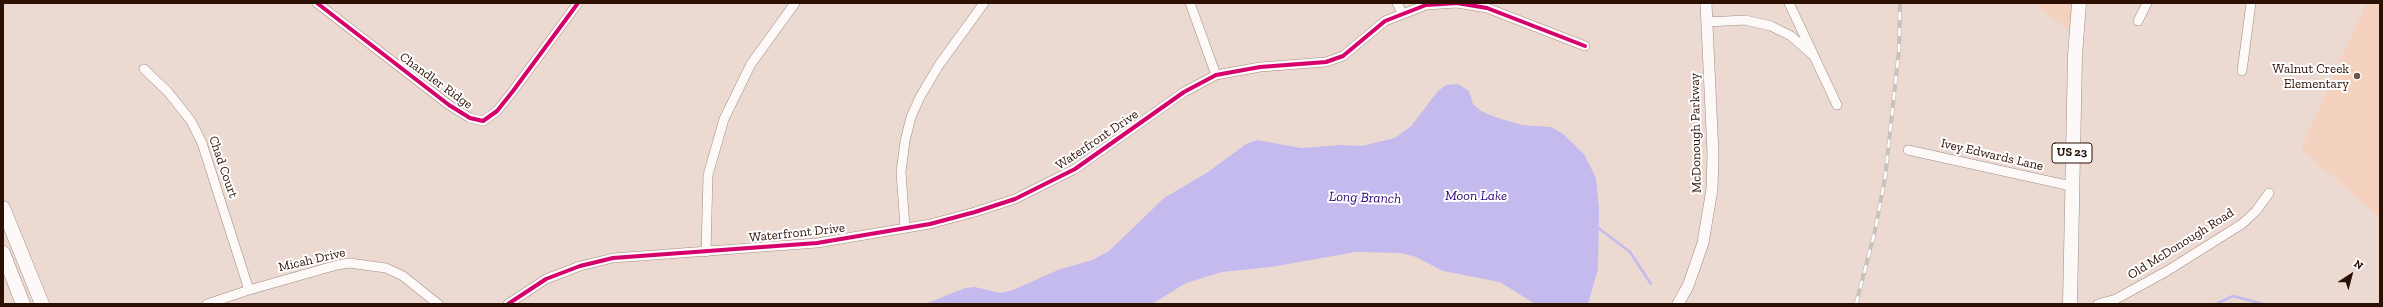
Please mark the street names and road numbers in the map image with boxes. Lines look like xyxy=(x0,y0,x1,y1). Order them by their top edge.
street label: Chandler Ridge xyxy=(396,49,476,113)
street label: McDonough Parkway xyxy=(1687,73,1705,193)
street label: Waterfront Drive xyxy=(1053,107,1141,173)
street label: Chad Court xyxy=(205,134,241,200)
street label: Ivey Edwards Lane xyxy=(1939,136,2045,174)
road number: US 23 xyxy=(2052,143,2092,163)
street label: Old McDonough Road xyxy=(2125,205,2237,283)
street label: Waterfront Drive xyxy=(748,220,846,246)
street label: Micah Drive xyxy=(277,245,347,275)

